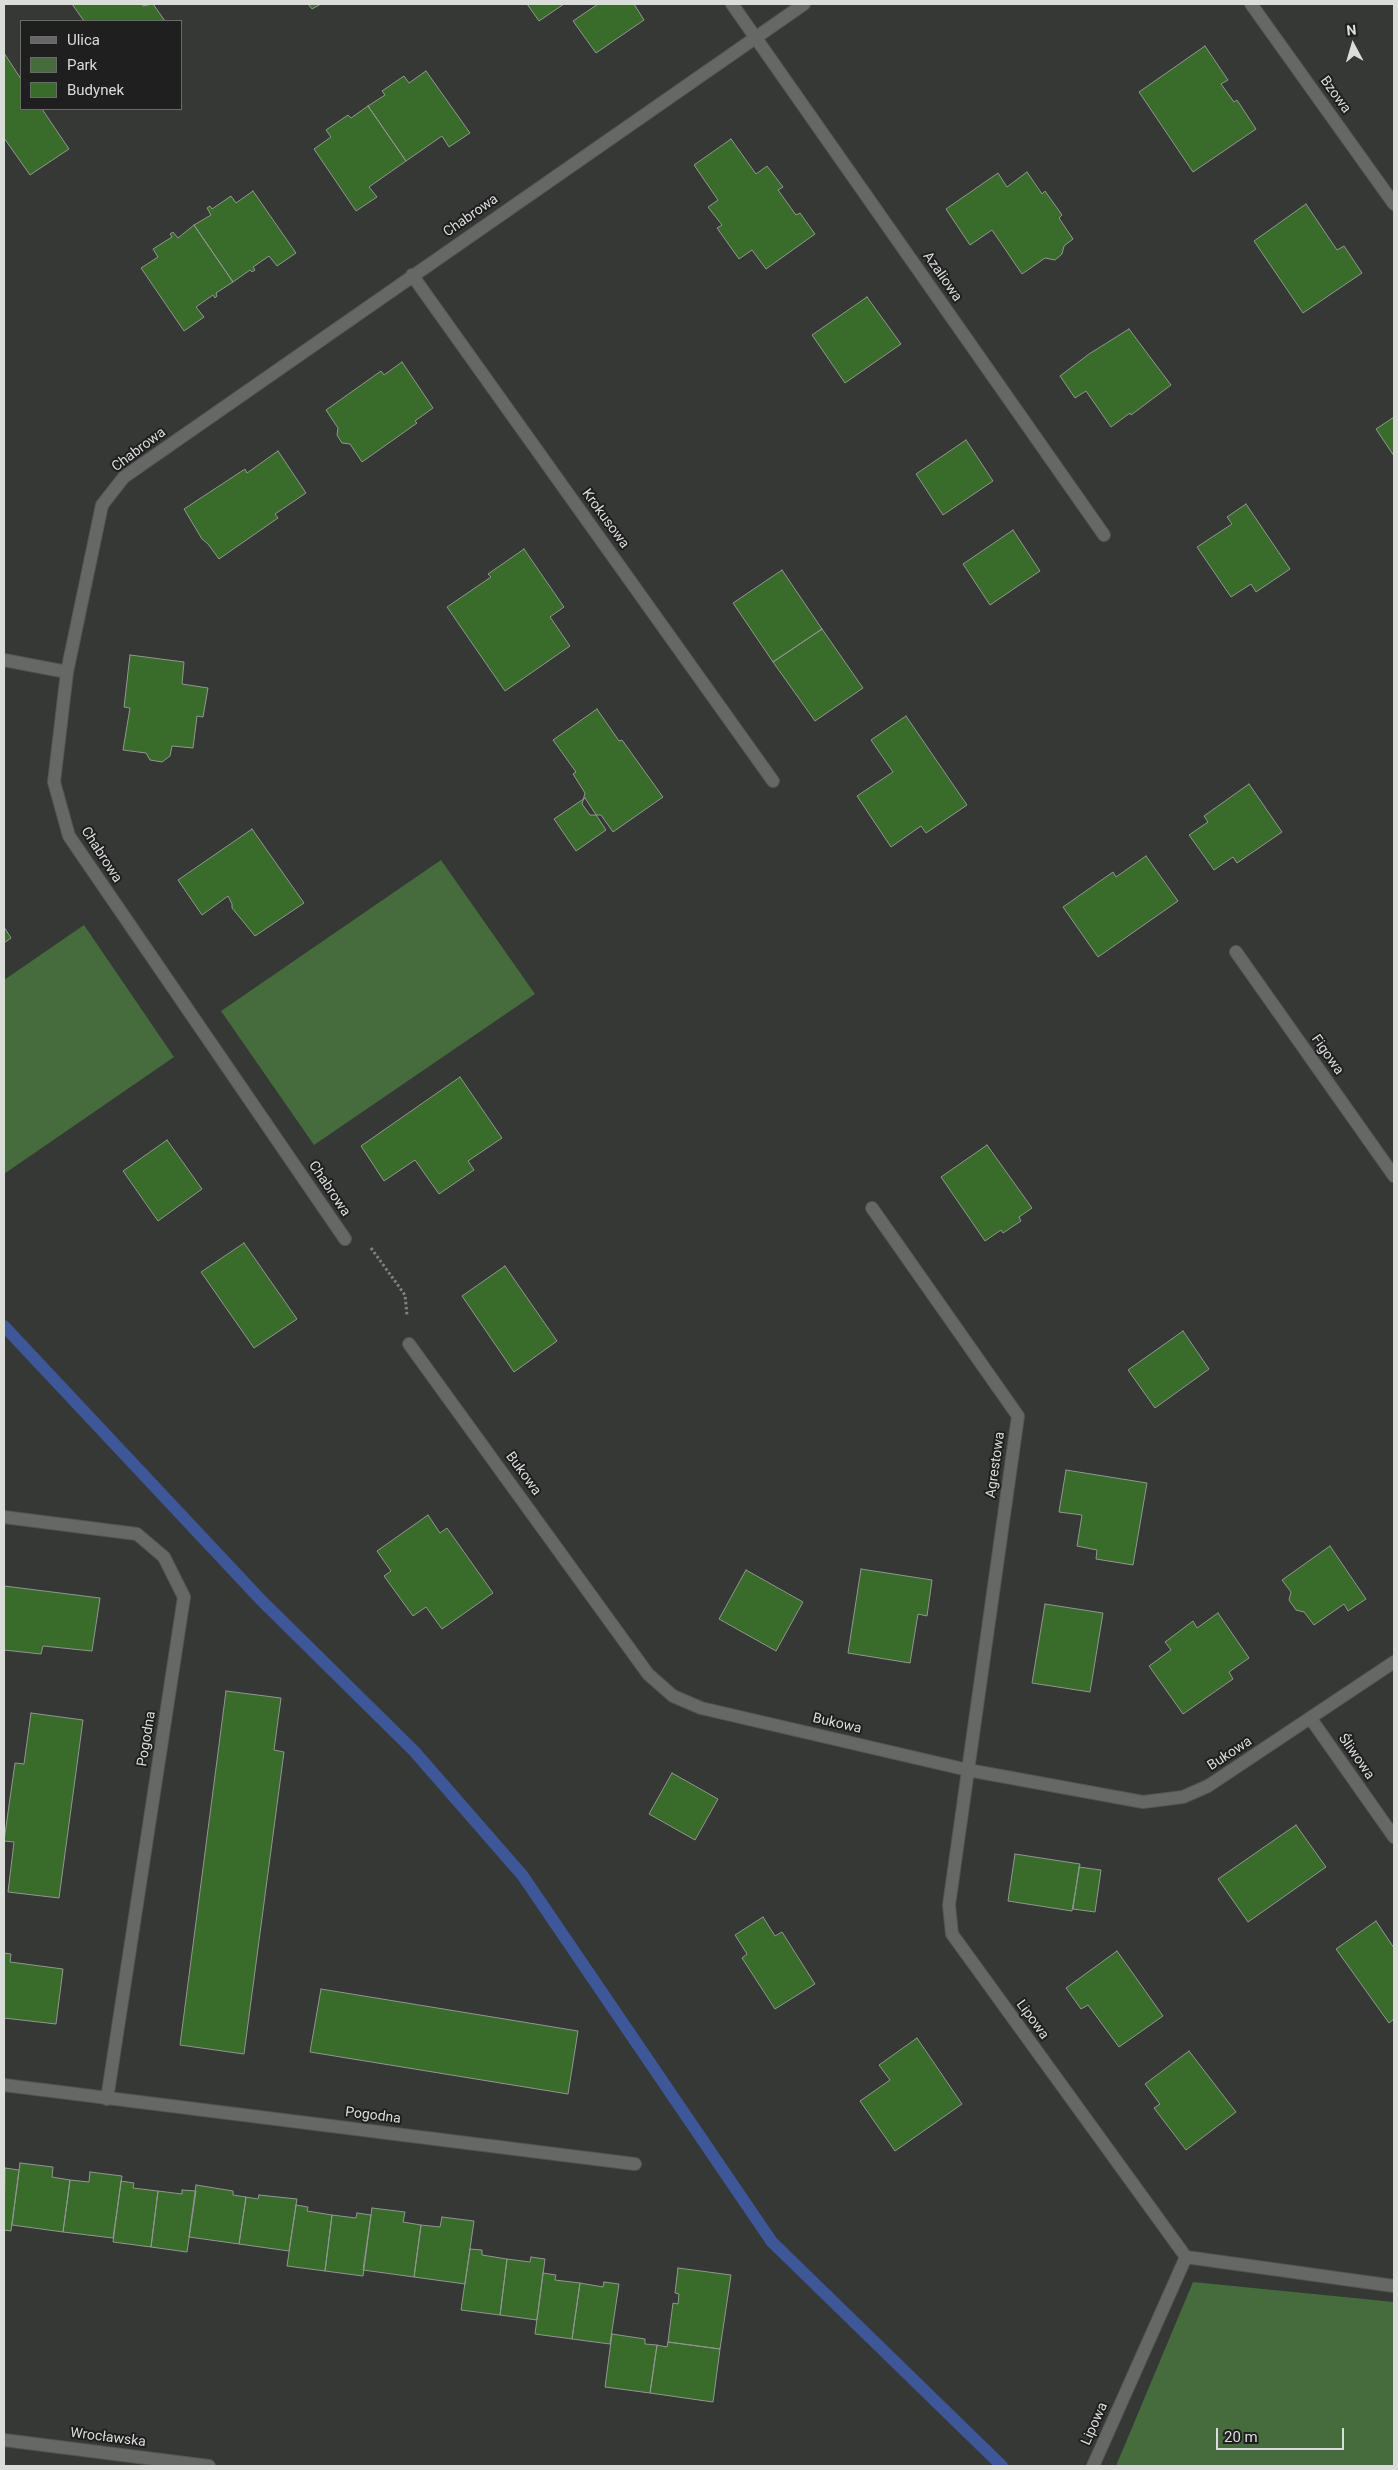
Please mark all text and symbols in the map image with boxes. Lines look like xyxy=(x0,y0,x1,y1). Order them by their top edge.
legend xyxy=(20,20,182,110)
north arrow xyxy=(1328,20,1378,70)
text: N xyxy=(1346,22,1357,39)
text: Ulica xyxy=(67,31,100,49)
text: Park xyxy=(67,56,97,74)
street label: Bzowa xyxy=(1316,73,1354,117)
text: Budynek xyxy=(67,81,124,99)
street label: Chabrowa xyxy=(440,191,502,241)
street label: Azaliowa xyxy=(919,249,965,305)
street label: Chabrowa xyxy=(109,424,169,476)
street label: Krokusowa xyxy=(578,486,632,552)
street label: Chabrowa xyxy=(77,824,125,886)
street label: Figowa xyxy=(1307,1032,1347,1078)
street label: Chabrowa xyxy=(304,1158,354,1220)
street label: Agrestowa xyxy=(983,1431,1009,1499)
street label: Bukowa xyxy=(502,1449,544,1499)
street label: Pogodna xyxy=(134,1710,160,1768)
street label: Bukowa xyxy=(811,1710,863,1738)
street label: Śliwowa xyxy=(1334,1731,1378,1783)
street label: Bukowa xyxy=(1205,1733,1255,1775)
street label: Lipowa xyxy=(1012,1997,1052,2043)
street label: Pogodna xyxy=(344,2104,402,2128)
street label: Lipowa xyxy=(1078,2400,1112,2448)
scale bar xyxy=(1218,2418,1346,2450)
street label: Wrocławska xyxy=(69,2425,147,2451)
text: 20 m xyxy=(1224,2428,1258,2446)

